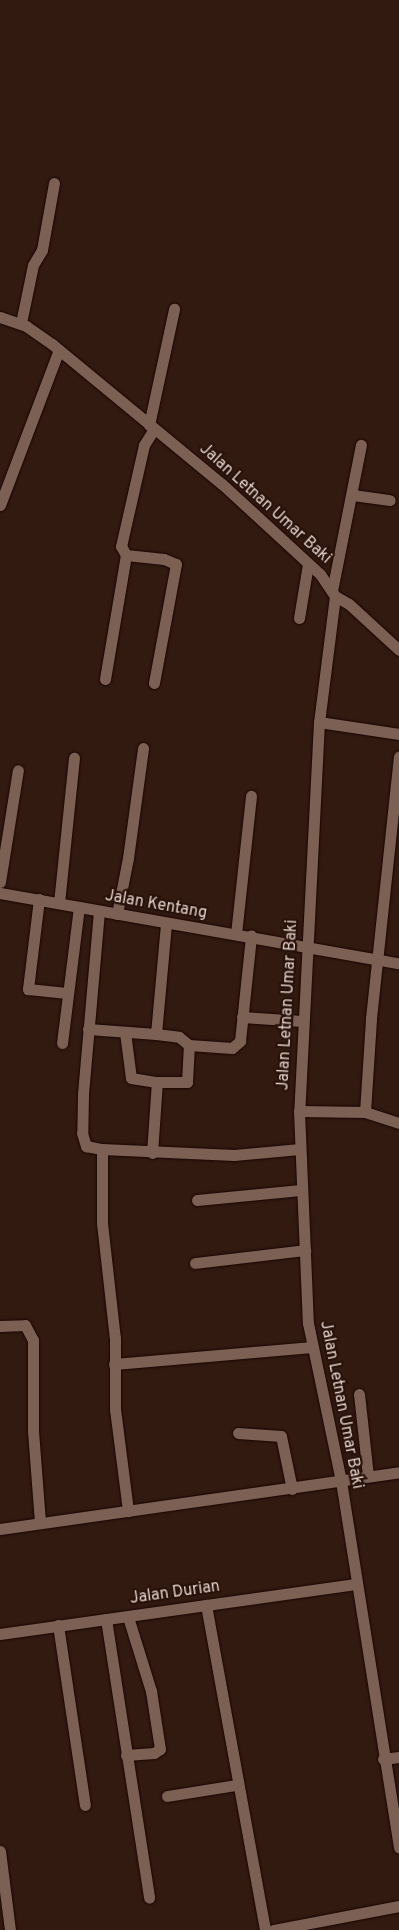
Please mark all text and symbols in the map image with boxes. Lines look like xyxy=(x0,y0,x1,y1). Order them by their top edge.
street label: Jalan Letnan Umar Baki xyxy=(195,440,335,568)
street label: Jalan Kentang xyxy=(104,887,208,923)
street label: Jalan Letnan Umar Baki xyxy=(274,919,302,1091)
street label: Jalan Letnan Umar Baki xyxy=(315,1319,367,1491)
street label: Jalan Durian xyxy=(129,1577,221,1609)

